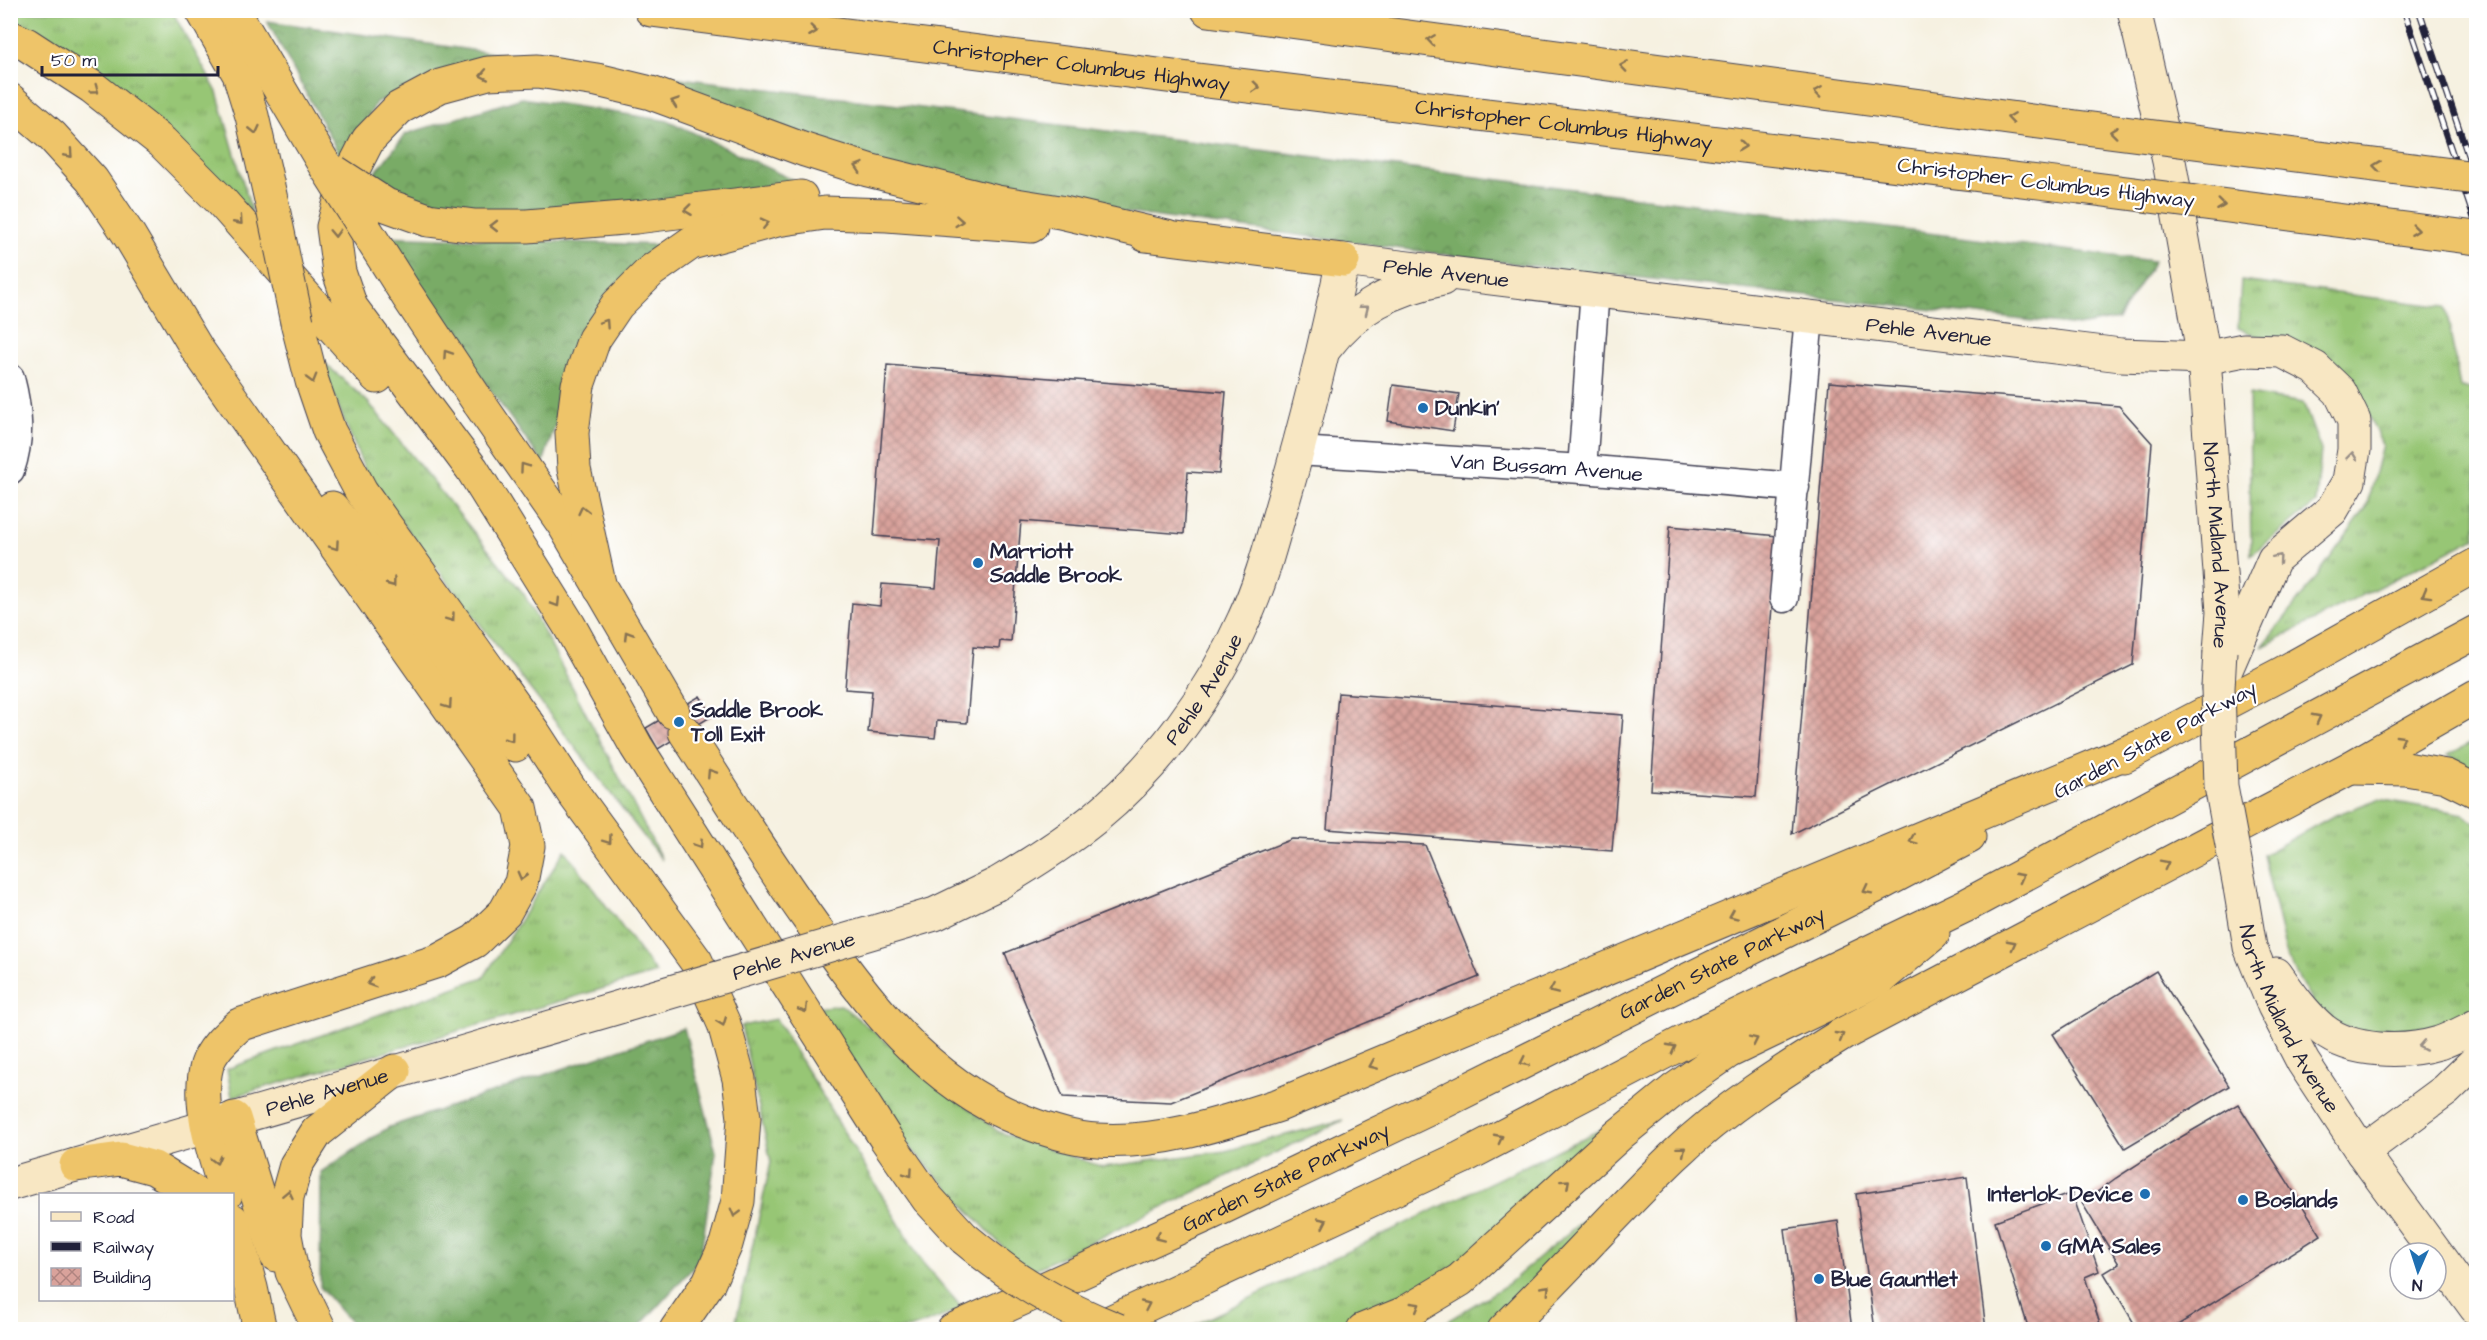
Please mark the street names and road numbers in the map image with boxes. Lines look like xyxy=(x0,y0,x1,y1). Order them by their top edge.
street label: Christopher Columbus Highway xyxy=(931,32,1232,100)
street label: Christopher Columbus Highway xyxy=(1414,92,1715,159)
street label: Christopher Columbus Highway xyxy=(1896,150,2197,218)
street label: Pehle Avenue xyxy=(1382,251,1511,295)
street label: Pehle Avenue xyxy=(1864,309,1993,354)
street label: North Midland Avenue xyxy=(2196,441,2238,650)
street label: Van Bussam Avenue xyxy=(1449,446,1644,489)
street label: Pehle Avenue xyxy=(1158,629,1250,751)
street label: Garden State Parkway xyxy=(2048,674,2263,808)
street label: Garden State Parkway xyxy=(1614,899,1831,1027)
street label: North Midland Avenue xyxy=(2232,922,2347,1118)
street label: Pehle Avenue xyxy=(729,924,859,987)
street label: Pehle Avenue xyxy=(262,1060,392,1124)
street label: Garden State Parkway xyxy=(1177,1115,1395,1239)

